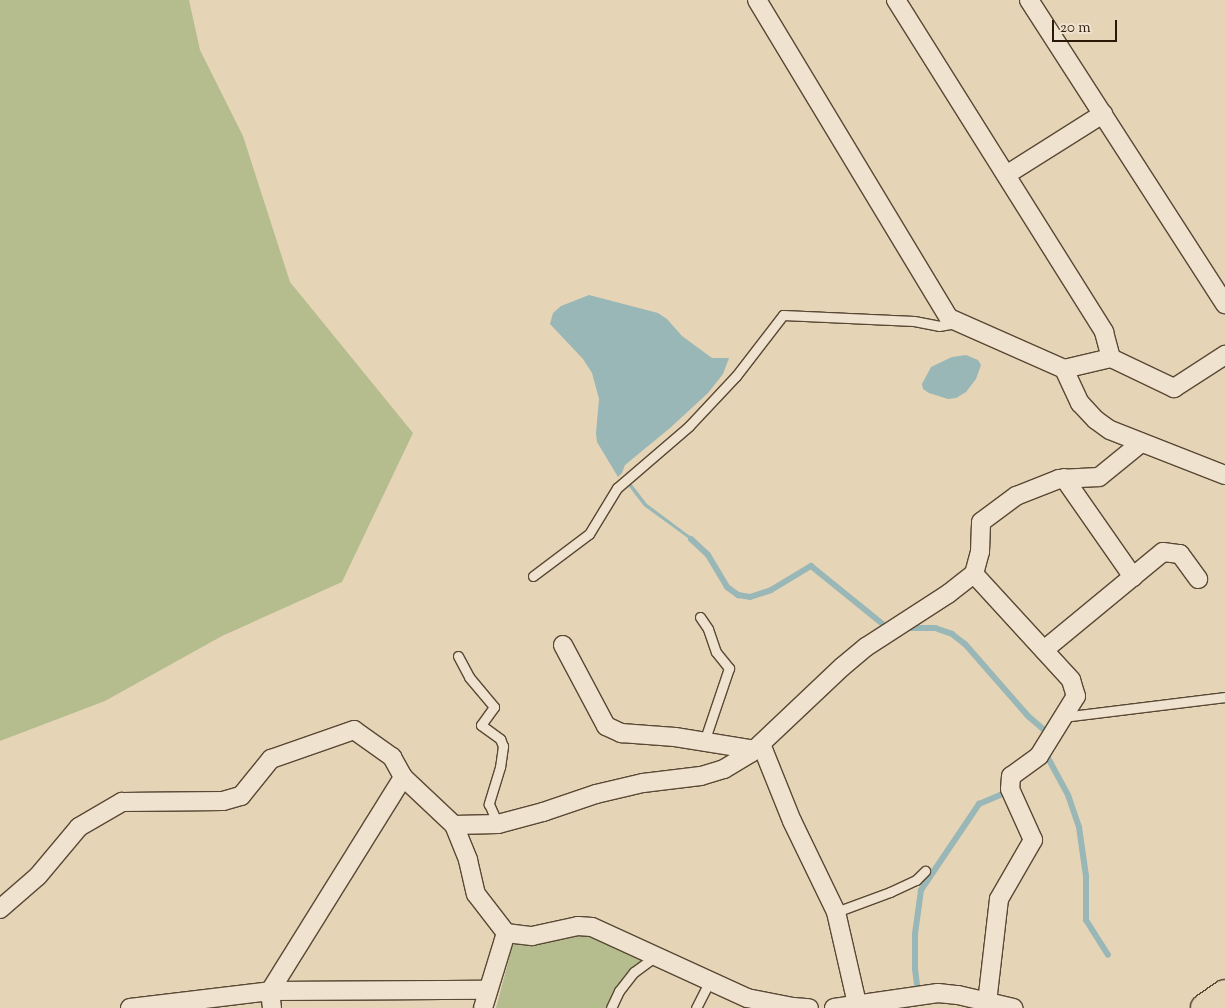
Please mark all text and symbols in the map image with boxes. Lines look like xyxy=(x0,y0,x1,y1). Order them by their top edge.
scale bar xyxy=(1055,10,1120,42)
text: 20 m xyxy=(1060,18,1091,39)

